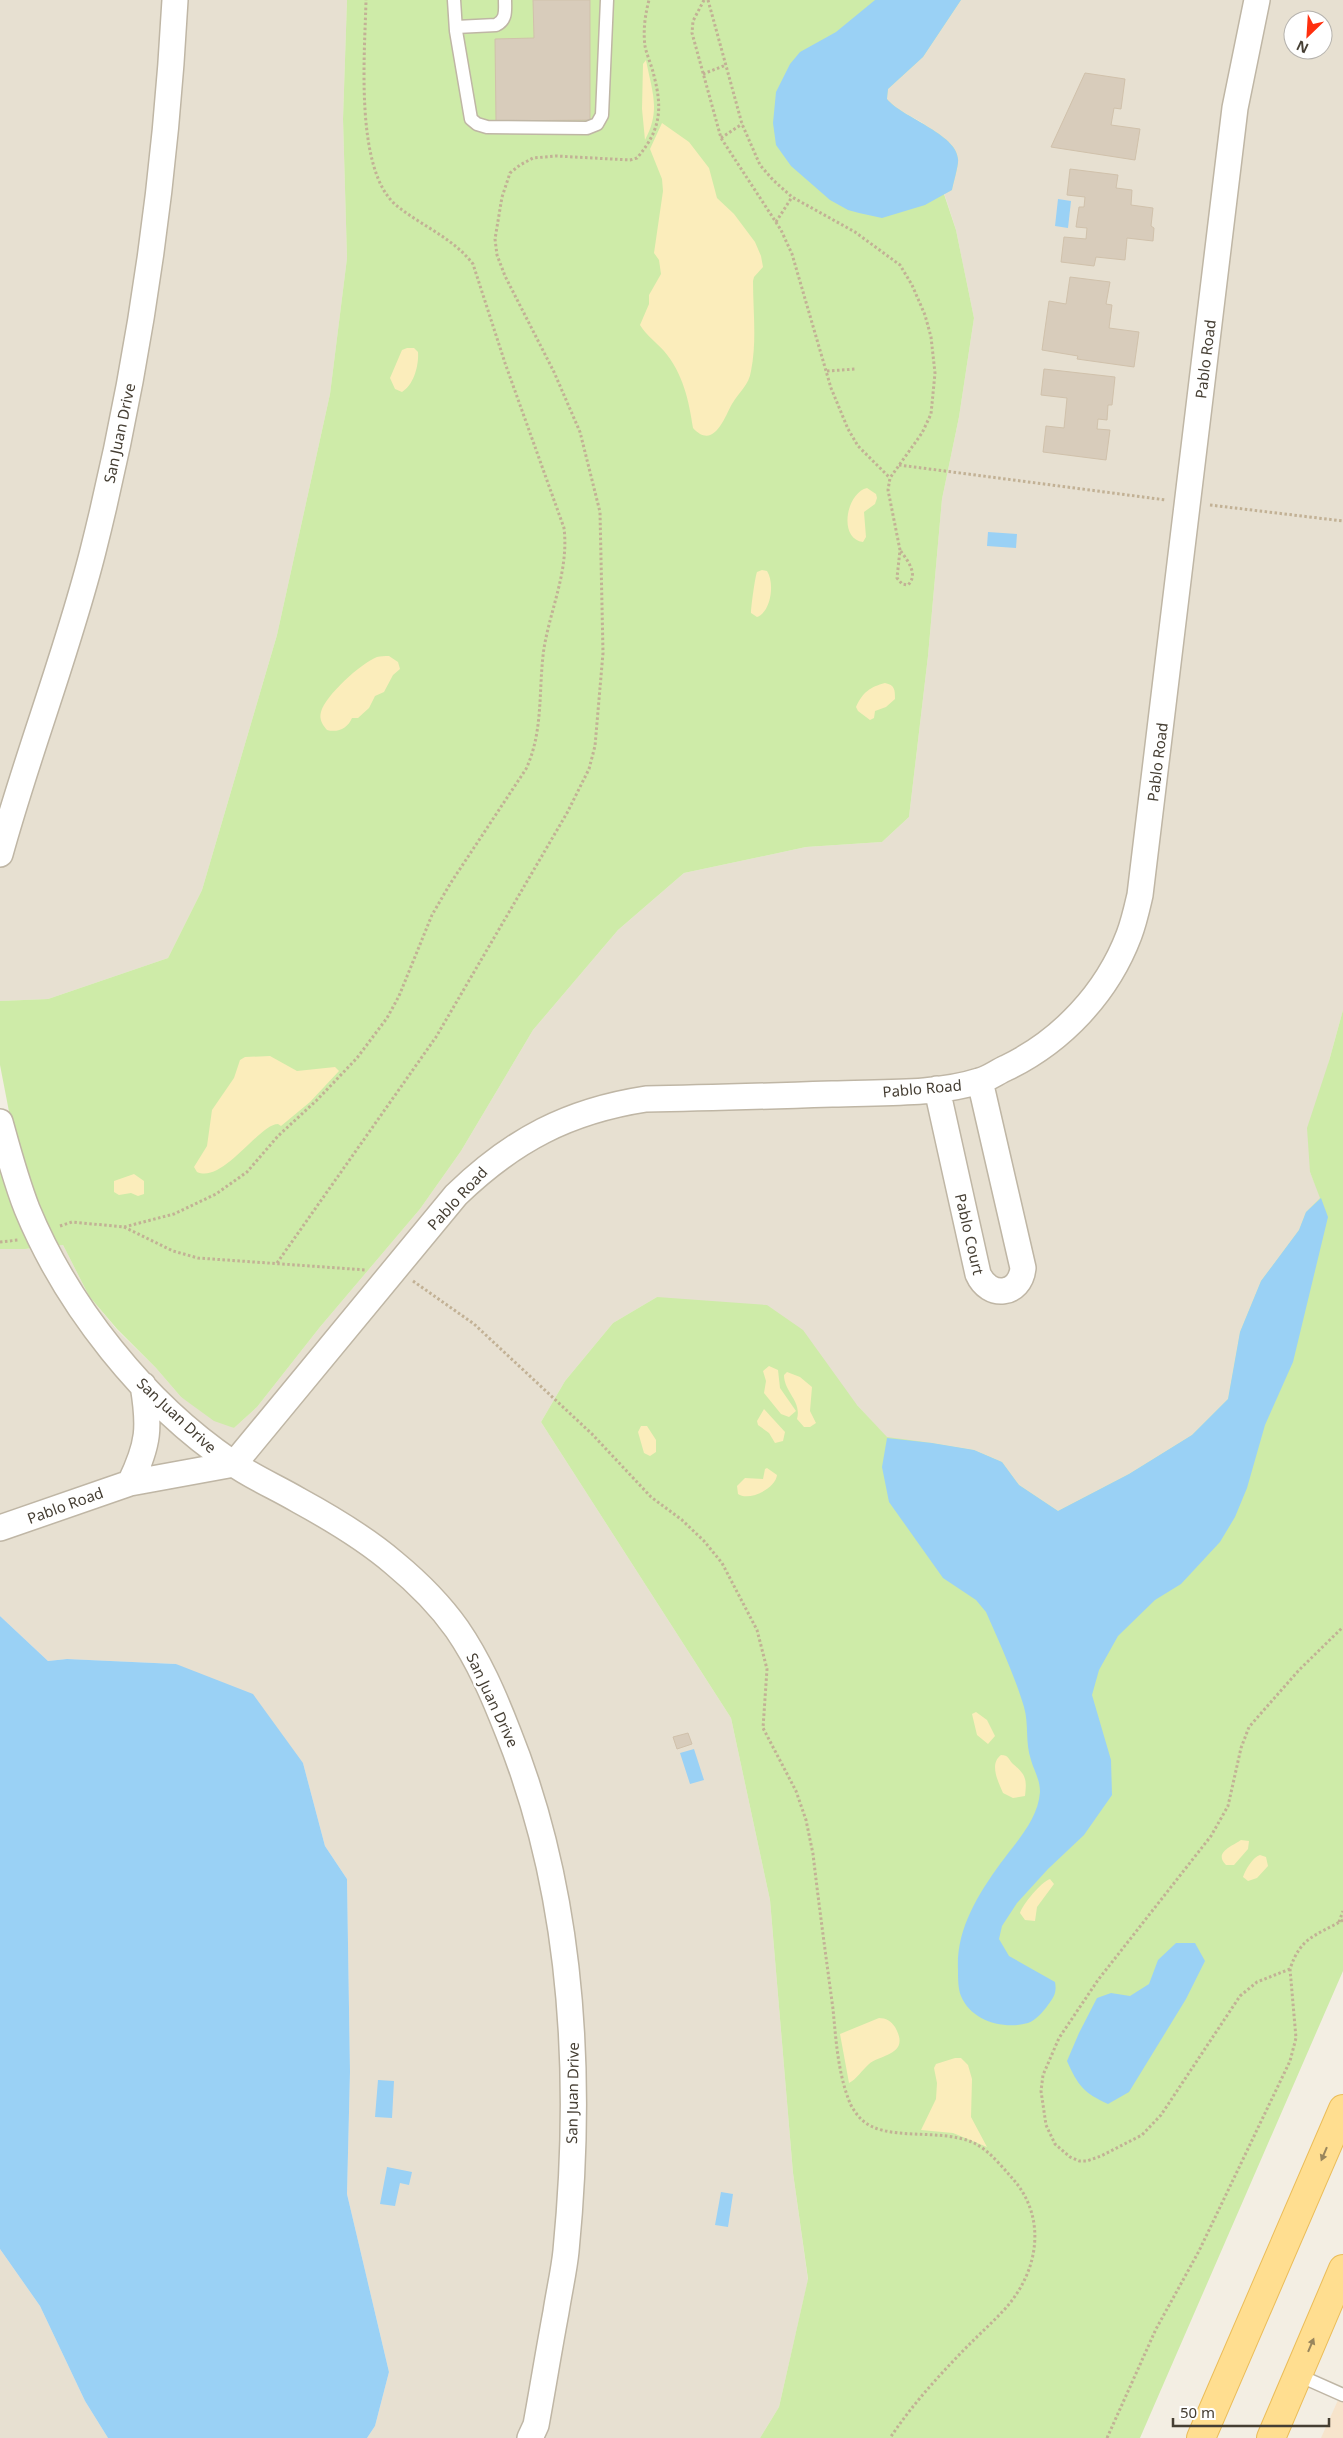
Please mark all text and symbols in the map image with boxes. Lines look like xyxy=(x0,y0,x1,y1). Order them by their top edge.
north arrow xyxy=(1283,10,1333,60)
text: N xyxy=(1293,36,1311,58)
street label: Pablo Road xyxy=(1190,318,1220,400)
street label: San Juan Drive xyxy=(99,381,139,485)
street label: Pablo Road xyxy=(1142,721,1172,803)
street label: Pablo Road xyxy=(881,1075,963,1101)
street label: Pablo Road xyxy=(423,1162,491,1234)
street label: Pablo Court xyxy=(951,1191,989,1277)
street label: San Juan Drive xyxy=(133,1373,221,1457)
street label: Pablo Road xyxy=(24,1482,106,1528)
street label: San Juan Drive xyxy=(462,1650,524,1750)
street label: San Juan Drive xyxy=(561,2042,583,2144)
one-way arrow xyxy=(1320,2147,1328,2162)
one-way arrow xyxy=(1307,2338,1315,2352)
scale bar xyxy=(1173,2396,1329,2428)
text: 50 m xyxy=(1180,2402,1215,2422)

